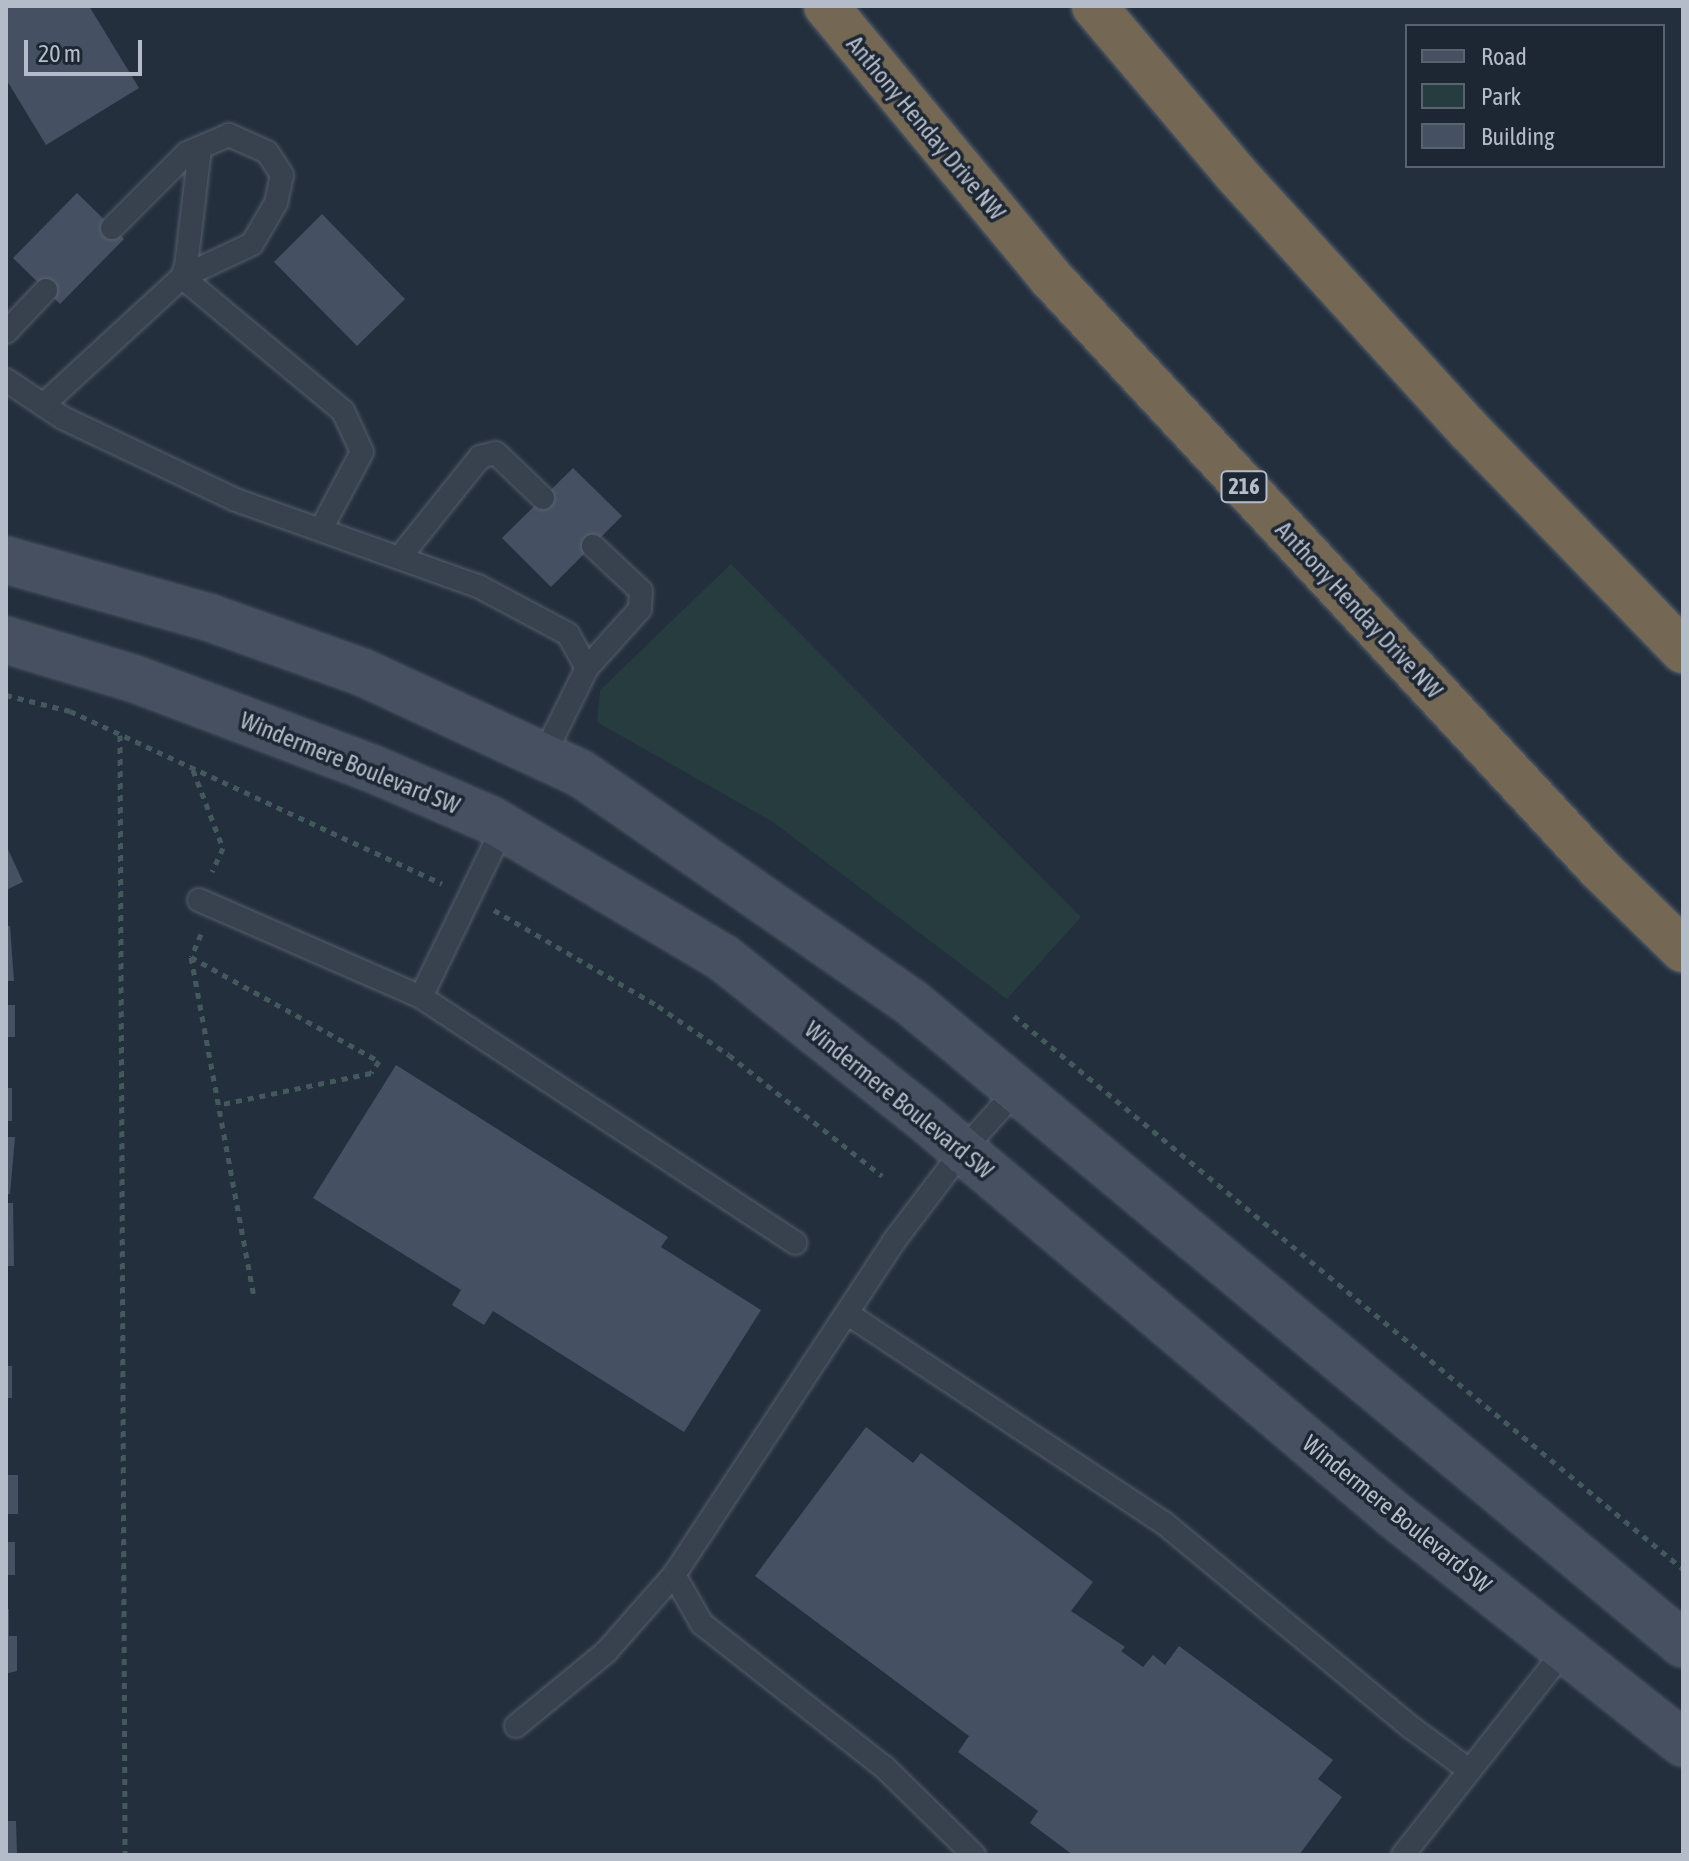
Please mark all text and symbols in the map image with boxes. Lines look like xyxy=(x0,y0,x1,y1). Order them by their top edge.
scale bar xyxy=(28,24,146,74)
legend xyxy=(1405,24,1665,168)
street label: Anthony Henday Drive NW xyxy=(841,30,1011,226)
text: 20 m xyxy=(38,40,81,67)
text: Road xyxy=(1481,43,1527,70)
text: Park xyxy=(1481,83,1521,110)
text: Building xyxy=(1481,123,1554,150)
road number: 216 xyxy=(1220,469,1268,505)
street label: Anthony Henday Drive NW xyxy=(1269,515,1449,705)
street label: Windermere Boulevard SW xyxy=(236,706,464,820)
street label: Windermere Boulevard SW xyxy=(799,1015,999,1185)
street label: Windermere Boulevard SW xyxy=(1297,1429,1497,1599)

